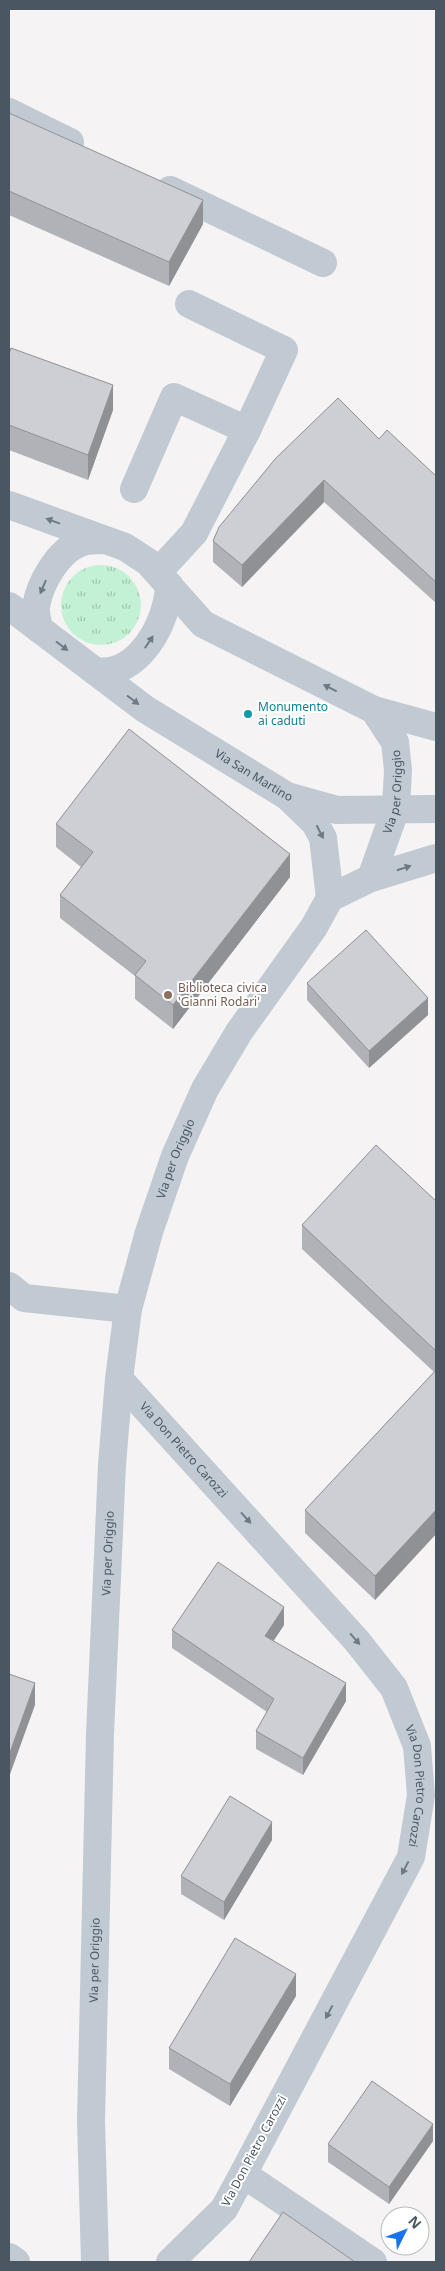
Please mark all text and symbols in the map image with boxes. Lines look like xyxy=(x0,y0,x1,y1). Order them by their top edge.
one-way arrow xyxy=(45,517,60,524)
one-way arrow xyxy=(38,580,46,594)
one-way arrow xyxy=(144,635,154,648)
one-way arrow xyxy=(55,641,69,651)
one-way arrow xyxy=(323,684,337,692)
one-way arrow xyxy=(126,695,139,706)
place label: Monumento ai caduti xyxy=(258,698,328,729)
marker: Monumento ai caduti xyxy=(242,708,254,720)
street label: Via San Martino xyxy=(212,745,294,805)
street label: Via per Origgio xyxy=(378,749,406,836)
one-way arrow xyxy=(316,825,324,839)
one-way arrow xyxy=(397,864,412,872)
place label: Biblioteca civica 'Gianni Rodari' xyxy=(178,979,267,1010)
marker: Biblioteca civica 'Gianni Rodari' xyxy=(162,989,174,1001)
street label: Via per Origgio xyxy=(152,1116,199,1201)
street label: Via Don Pietro Carozzi xyxy=(136,1398,232,1501)
street label: Via per Origgio xyxy=(97,1510,118,1596)
one-way arrow xyxy=(240,1512,251,1525)
one-way arrow xyxy=(349,1632,360,1645)
street label: Via Don Pietro Carozzi xyxy=(401,1722,430,1848)
one-way arrow xyxy=(401,1861,409,1875)
street label: Via per Origgio xyxy=(85,1917,104,2003)
one-way arrow xyxy=(324,2005,333,2018)
street label: Via Don Pietro Carozzi xyxy=(217,2092,290,2209)
north arrow xyxy=(380,2206,430,2256)
text: N xyxy=(404,2211,426,2233)

